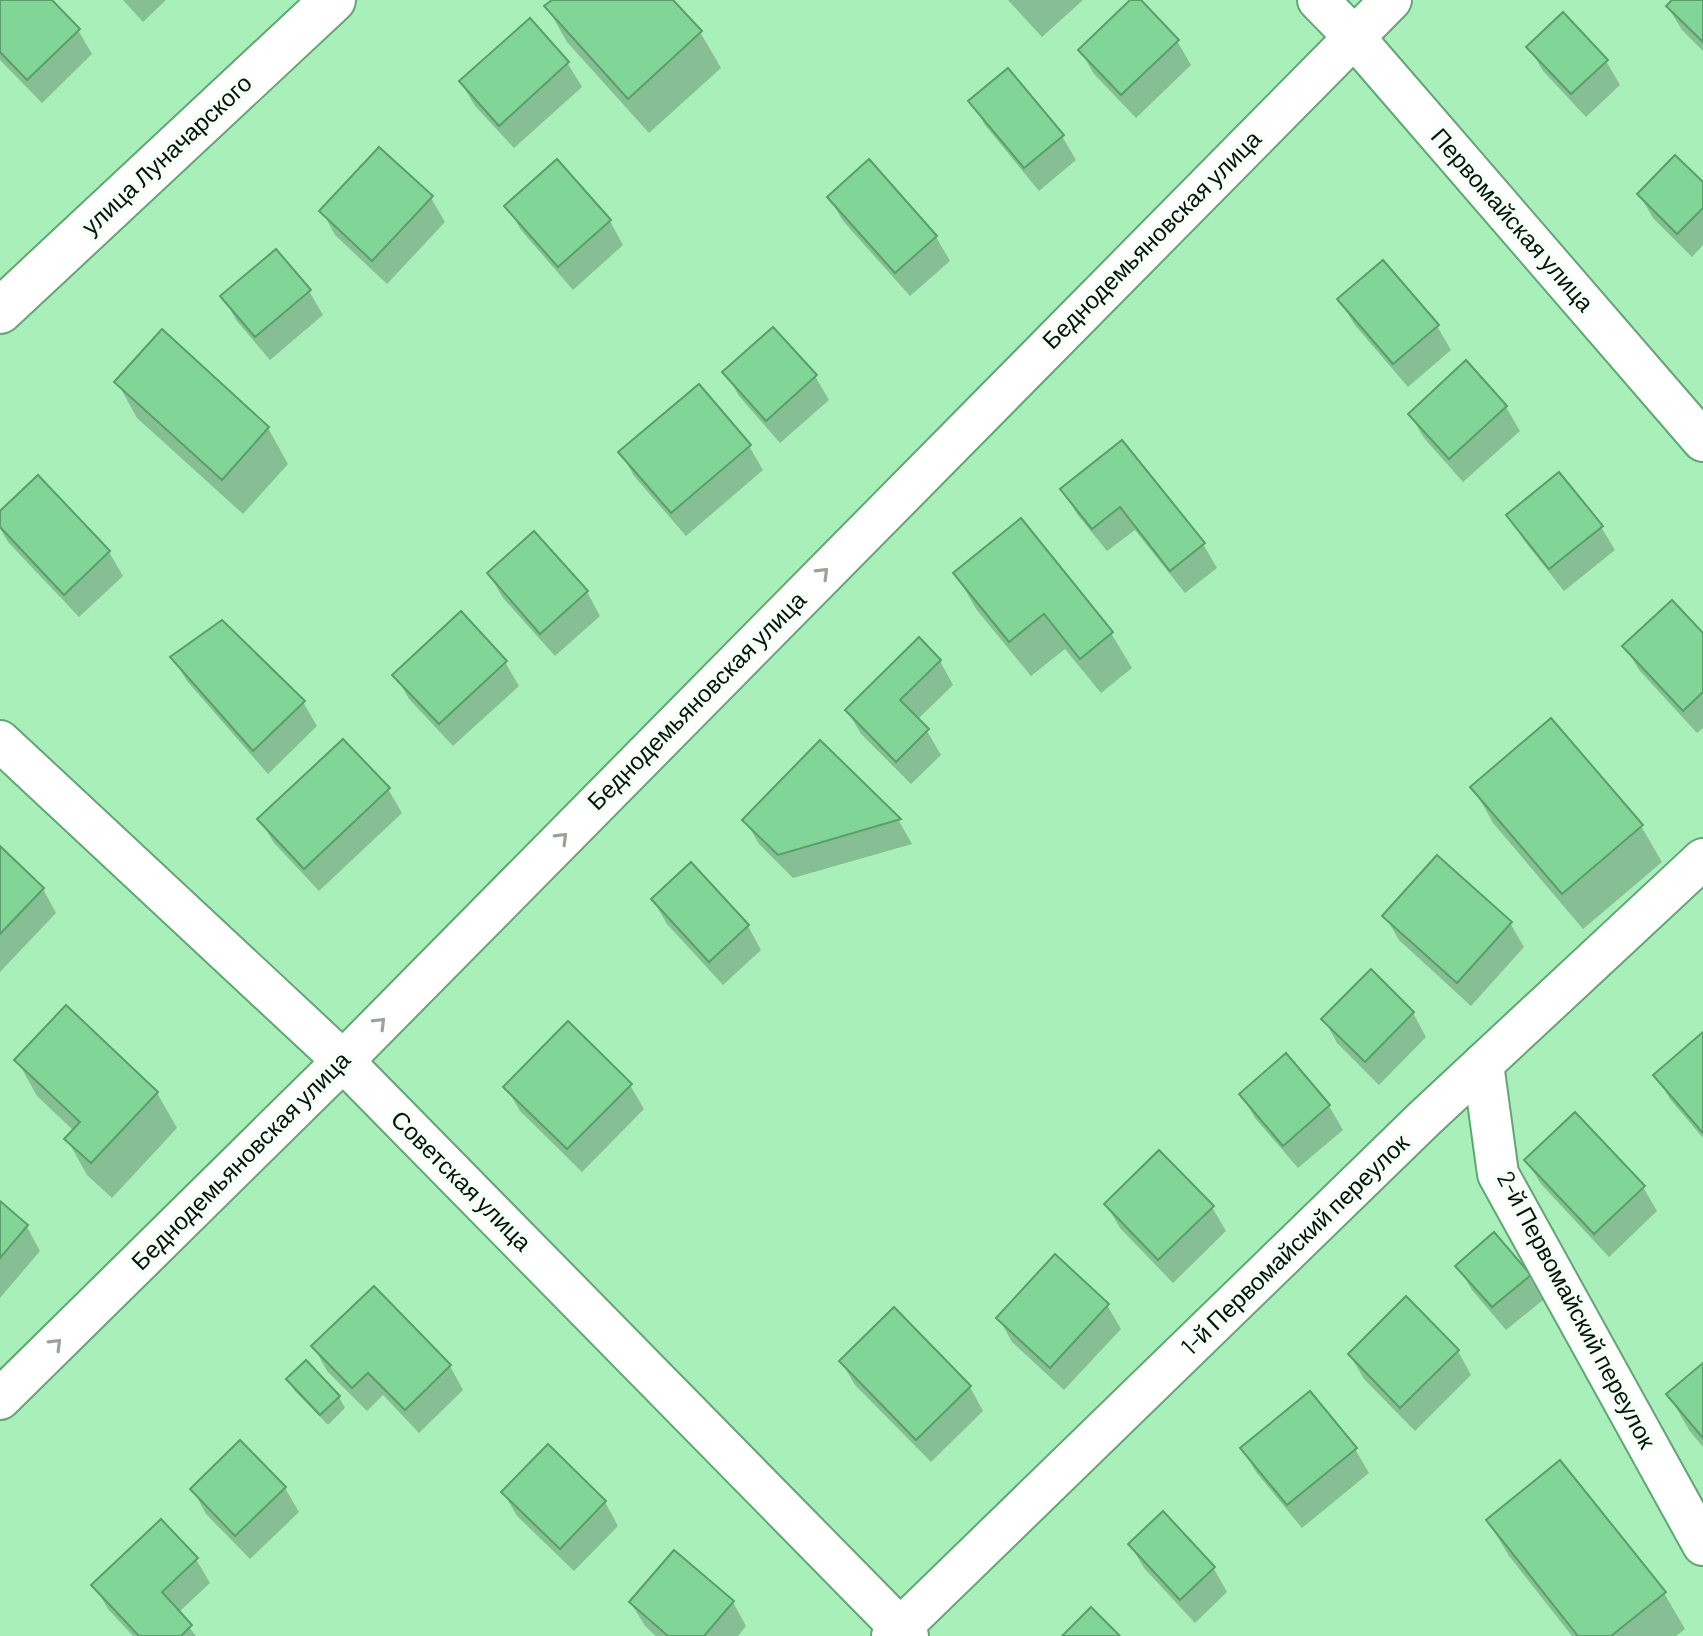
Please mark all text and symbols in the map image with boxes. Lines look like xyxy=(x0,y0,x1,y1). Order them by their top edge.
street label: улица Луначарского xyxy=(75,68,257,240)
street label: Первомайская улица xyxy=(1426,122,1601,317)
street label: Беднодемьяновская улица xyxy=(1036,123,1267,354)
one-way arrow xyxy=(814,568,829,582)
street label: Беднодемьяновская улица xyxy=(581,584,812,815)
one-way arrow xyxy=(553,833,567,847)
one-way arrow xyxy=(370,1018,385,1032)
street label: Беднодемьяновская улица xyxy=(125,1044,356,1275)
street label: Советская улица xyxy=(386,1104,539,1257)
street label: 1-й Первомайский переулок xyxy=(1174,1127,1414,1360)
street label: 2-й Первомайский переулок xyxy=(1492,1166,1663,1453)
one-way arrow xyxy=(46,1339,61,1353)

